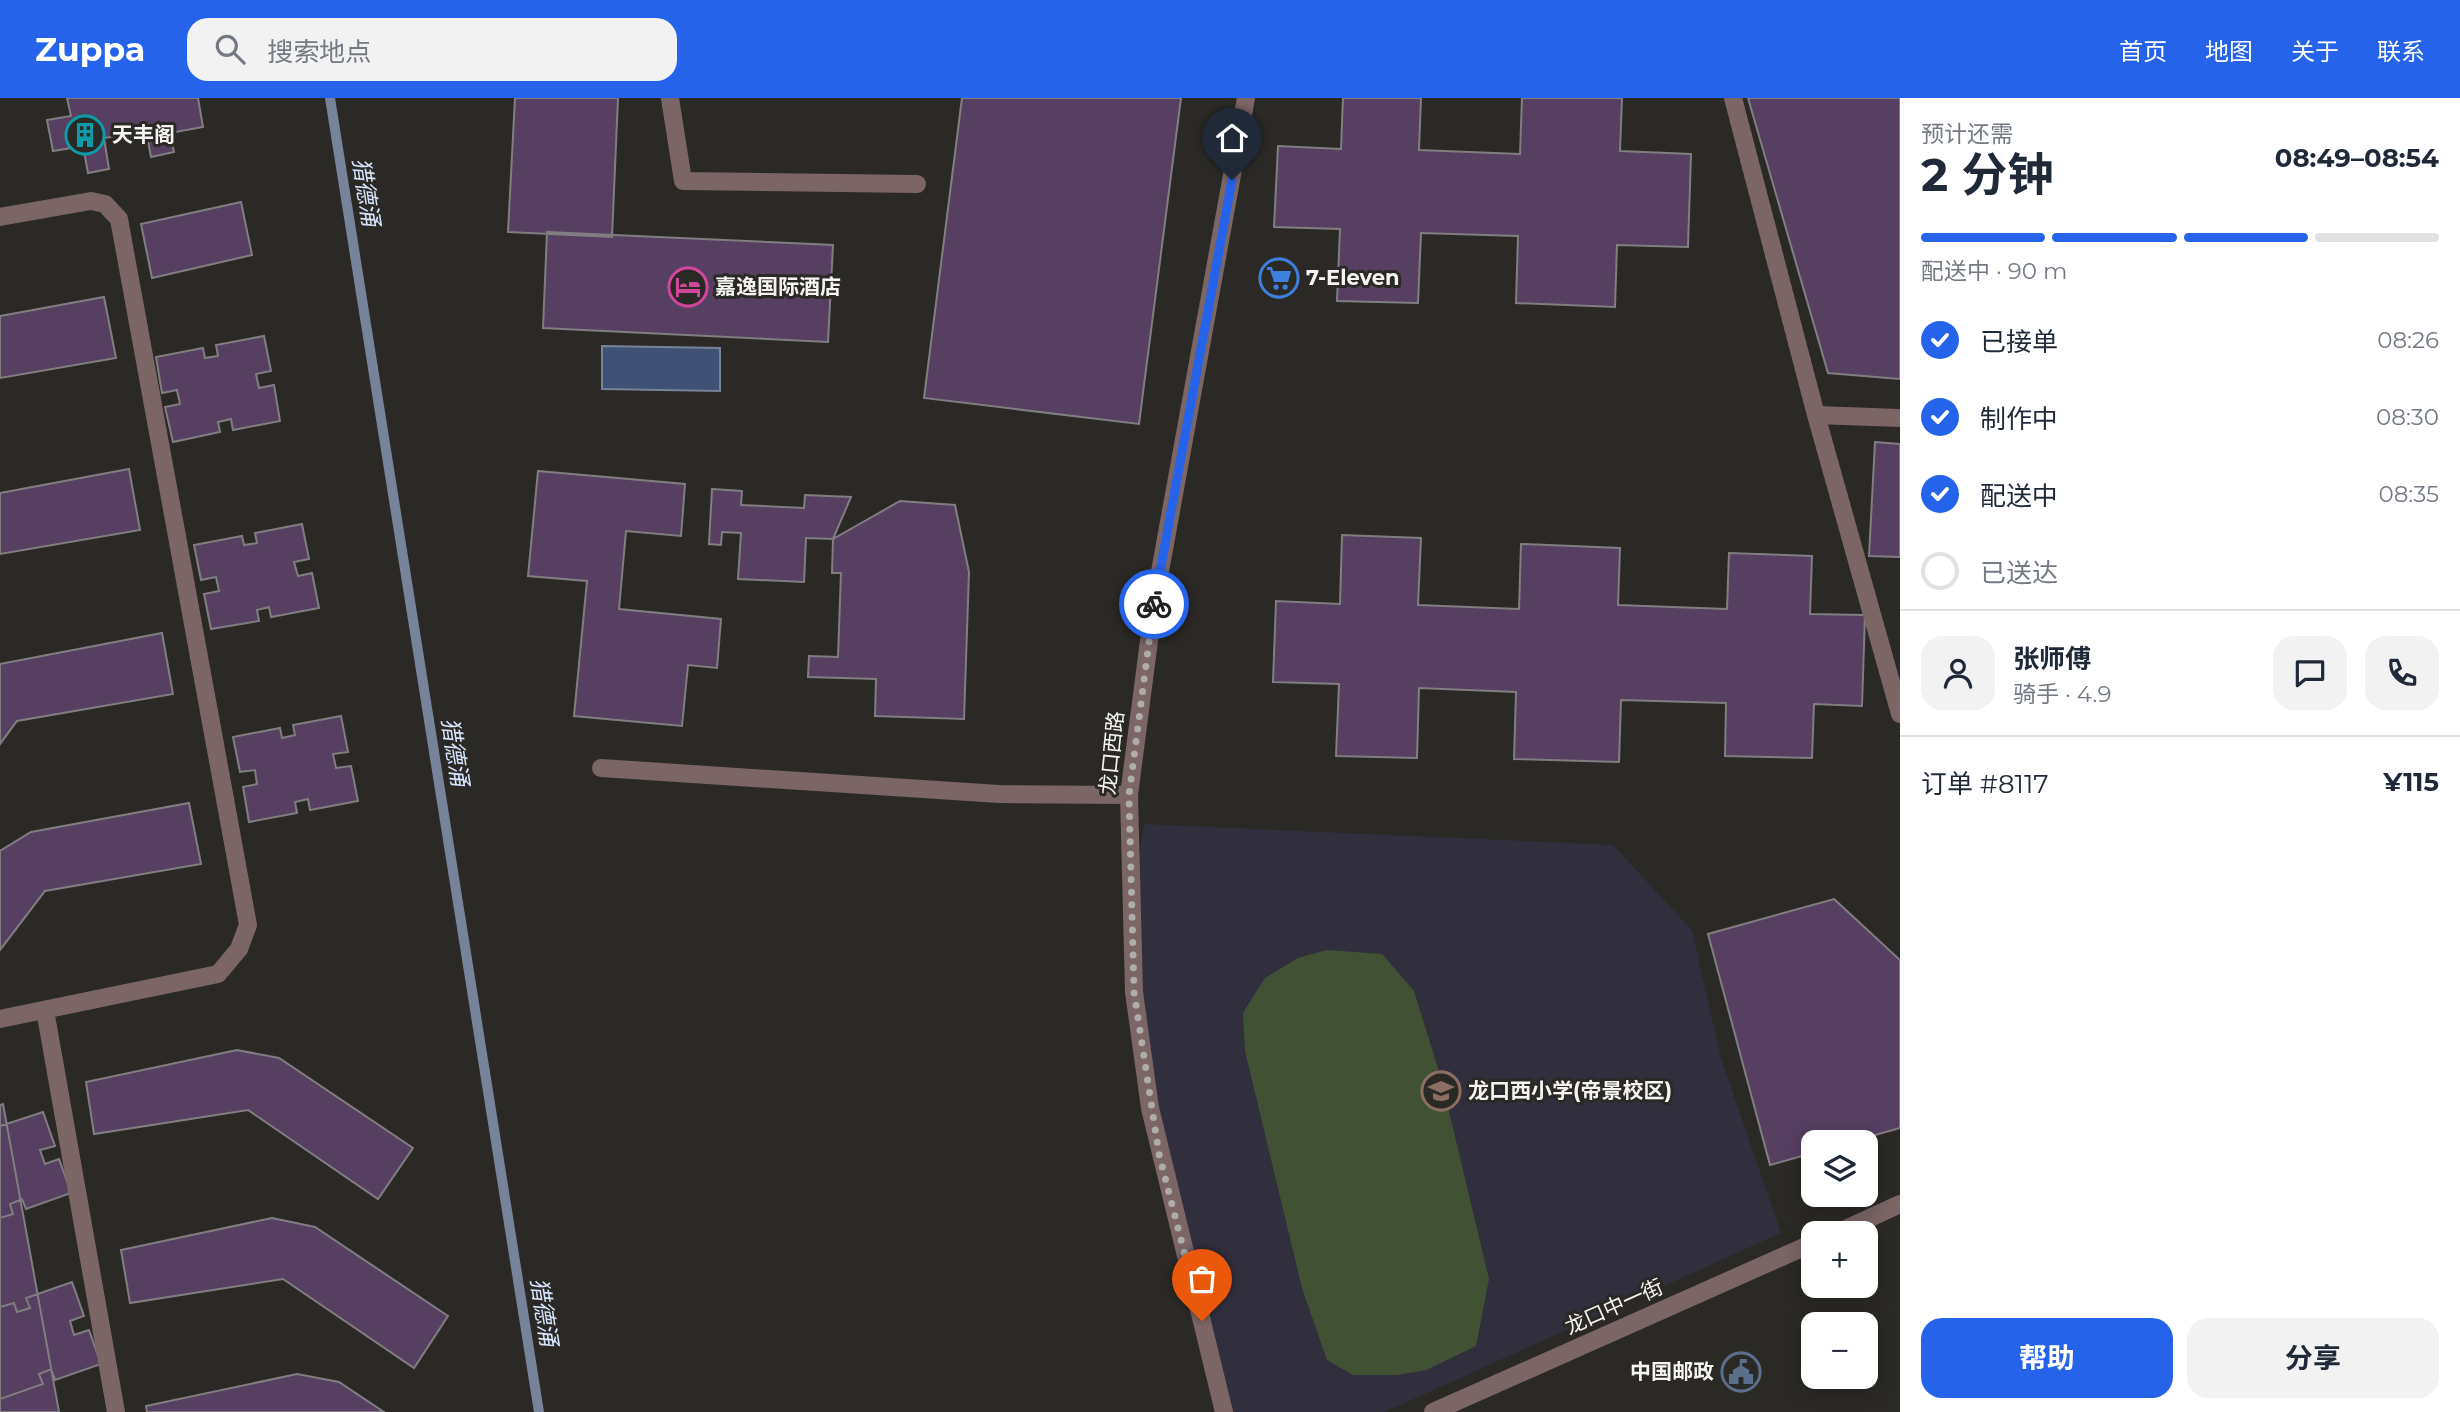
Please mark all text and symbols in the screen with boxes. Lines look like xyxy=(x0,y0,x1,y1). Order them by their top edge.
search box xyxy=(187,18,677,81)
text: Zuppa xyxy=(35,29,145,69)
icon: search xyxy=(211,30,249,68)
text: 搜索地点 xyxy=(267,36,371,68)
text: 首页 xyxy=(2119,37,2167,66)
text: 地图 xyxy=(2205,37,2253,66)
text: 关于 xyxy=(2291,37,2339,66)
text: 联系 xyxy=(2377,37,2425,66)
pin xyxy=(1202,108,1262,180)
building icon: 天丰阁 xyxy=(64,114,106,156)
icon: home xyxy=(1213,119,1251,157)
text: 预计还需 xyxy=(1921,120,2013,148)
place label: 天丰阁 xyxy=(112,122,175,147)
text: 08:49–08:54 xyxy=(2275,142,2439,174)
text: 2 分钟 xyxy=(1921,146,2053,203)
water label: 猎德涌 xyxy=(347,156,386,231)
supermarket icon: 7-Eleven xyxy=(1258,257,1300,299)
text: 配送中 · 90 m xyxy=(1921,257,2068,285)
place label: 7-Eleven xyxy=(1306,265,1400,290)
hotel icon: 嘉逸国际酒店 xyxy=(667,266,709,308)
place label: 嘉逸国际酒店 xyxy=(715,274,841,299)
icon: check xyxy=(1921,321,1959,359)
text: 已接单 xyxy=(1980,326,2058,358)
text: 08:26 xyxy=(2377,326,2439,354)
icon: check xyxy=(1921,398,1959,436)
text: 制作中 xyxy=(1980,403,2058,435)
text: 08:30 xyxy=(2376,403,2439,431)
icon: check xyxy=(1921,475,1959,513)
text: 配送中 xyxy=(1980,480,2058,512)
text: 08:35 xyxy=(2378,480,2439,508)
text: 已送达 xyxy=(1980,557,2058,589)
courier xyxy=(1119,569,1189,639)
icon: bike xyxy=(1135,585,1173,623)
button: person xyxy=(1921,636,1995,710)
button: chat xyxy=(2273,636,2347,710)
button: phone xyxy=(2365,636,2439,710)
text: 张师傅 xyxy=(2013,643,2091,675)
text: 骑手 · 4.9 xyxy=(2013,680,2111,708)
street label: 龙口西路 xyxy=(1095,710,1128,796)
water label: 猎德涌 xyxy=(436,716,475,791)
text: ¥115 xyxy=(2383,766,2439,798)
text: 订单 #8117 xyxy=(1921,768,2049,800)
school or university icon: 龙口西小学(帝景校区) xyxy=(1420,1070,1462,1112)
place label: 龙口西小学(帝景校区) xyxy=(1468,1078,1672,1103)
map controls xyxy=(1801,1130,1878,1389)
button: layers xyxy=(1801,1130,1878,1207)
button: + xyxy=(1801,1221,1878,1298)
pin xyxy=(1172,1249,1232,1321)
icon: bag xyxy=(1183,1260,1221,1298)
street label: 龙口中一街 xyxy=(1561,1274,1667,1339)
water label: 猎德涌 xyxy=(525,1276,564,1351)
button: − xyxy=(1801,1312,1878,1389)
button: 帮助 xyxy=(1921,1318,2173,1398)
button: 分享 xyxy=(2187,1318,2439,1398)
public building icon: 中国邮政 xyxy=(1720,1351,1762,1393)
place label: 中国邮政 xyxy=(1630,1359,1714,1384)

